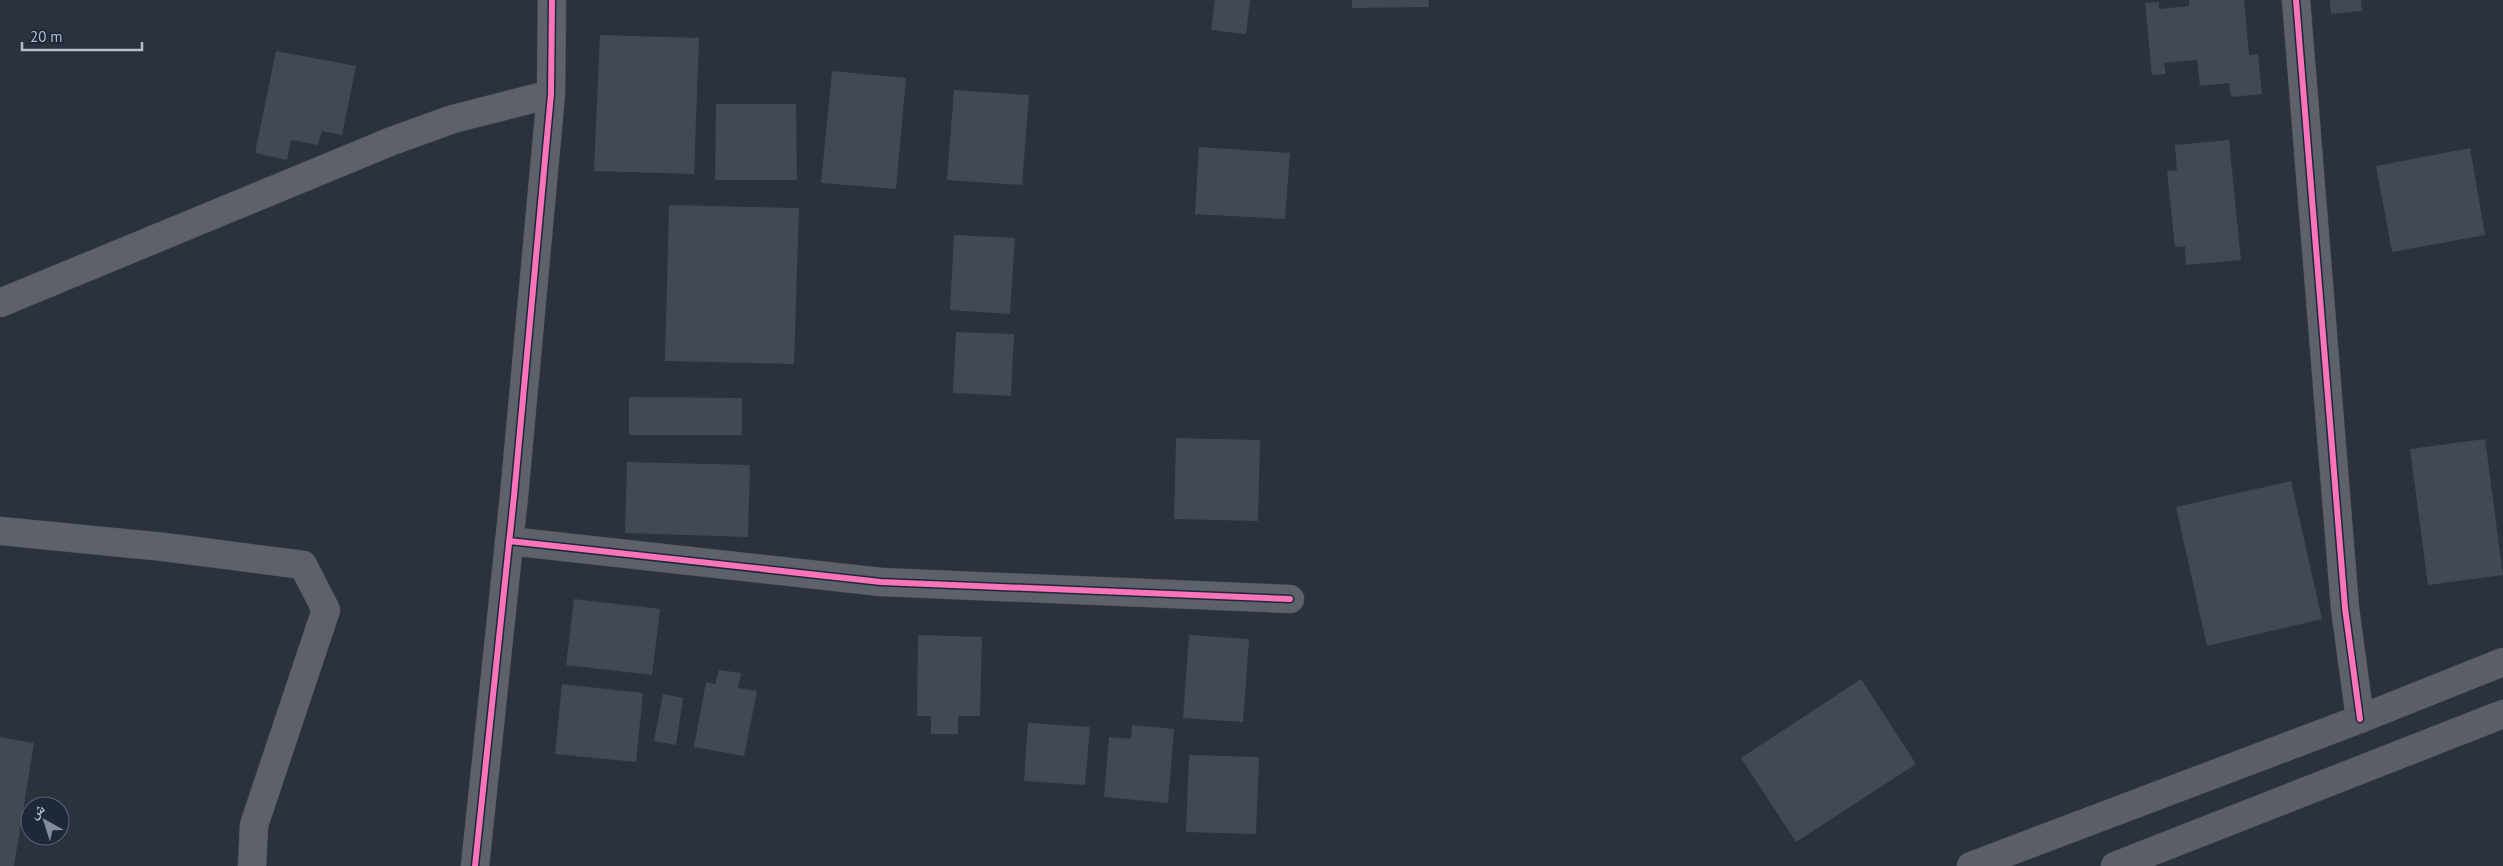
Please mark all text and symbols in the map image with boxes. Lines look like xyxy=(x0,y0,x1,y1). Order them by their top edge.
scale bar xyxy=(22,20,142,52)
text: 20 m xyxy=(30,27,63,46)
north arrow xyxy=(20,796,70,846)
text: ش xyxy=(25,799,48,823)

